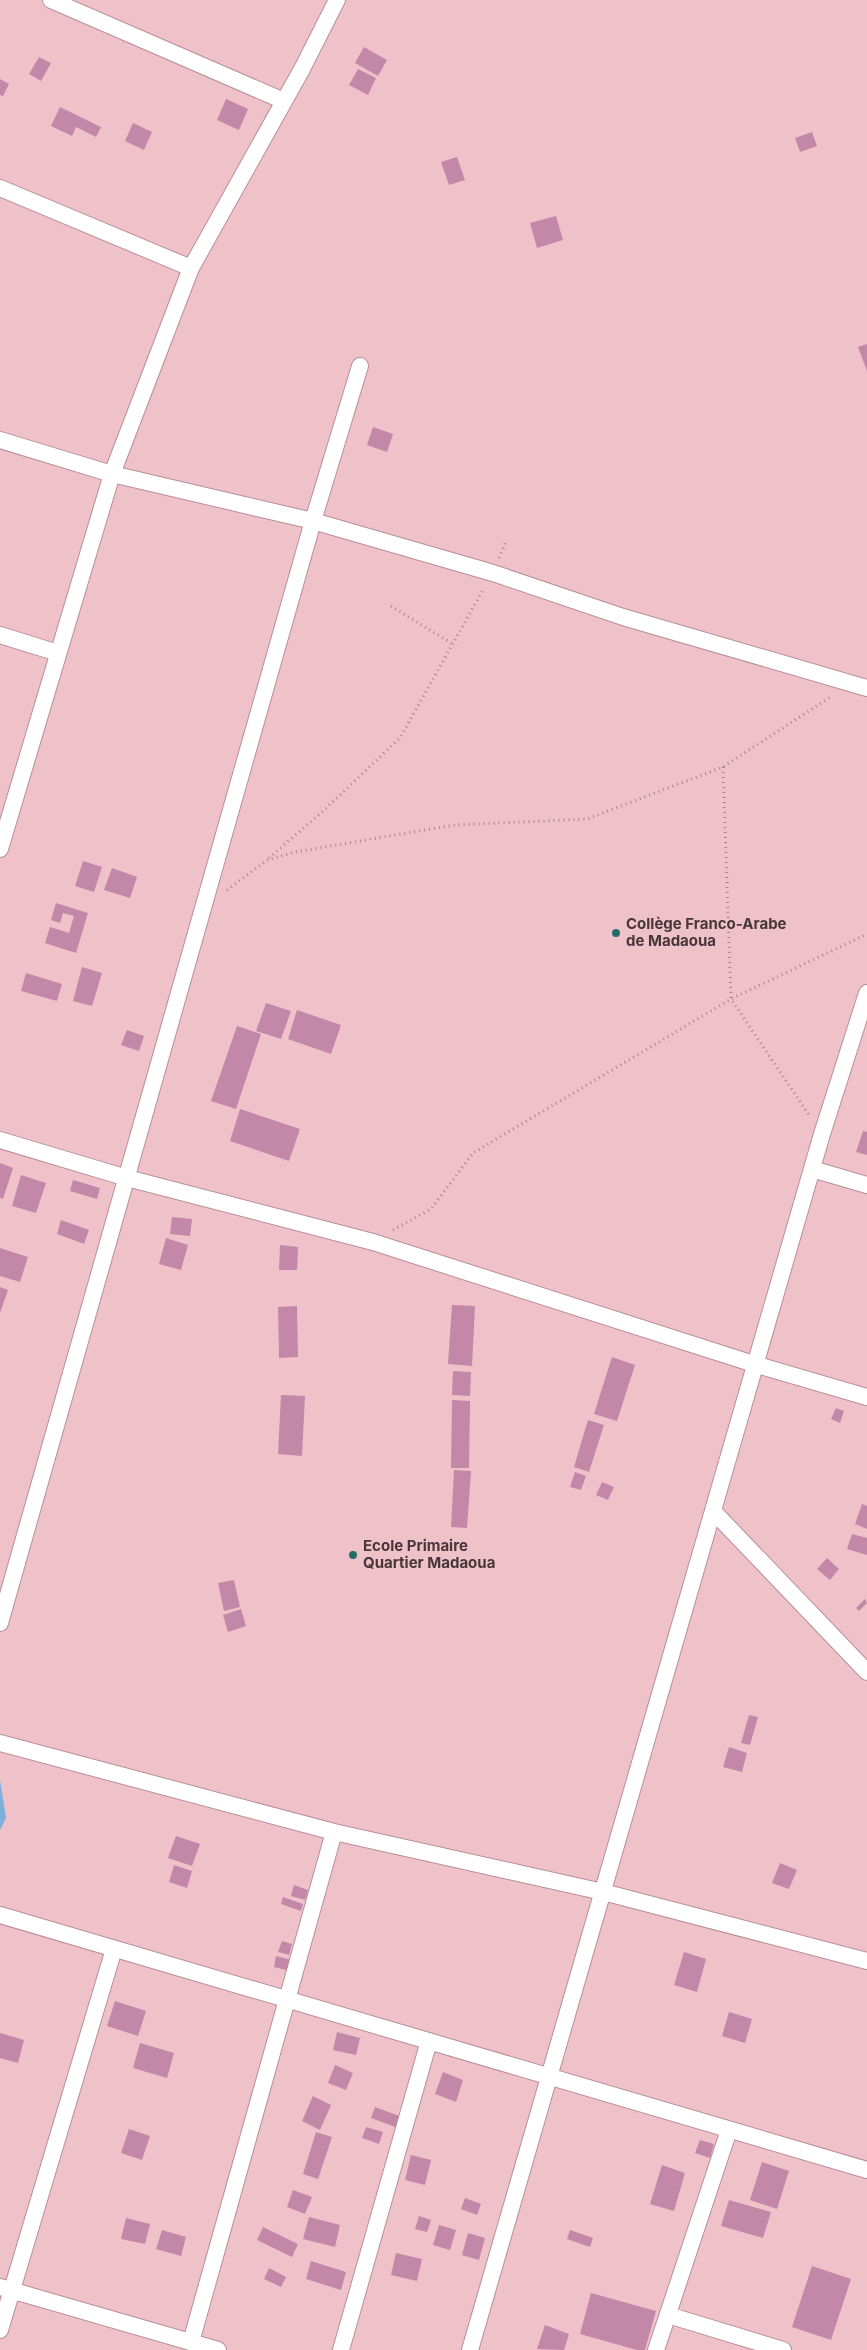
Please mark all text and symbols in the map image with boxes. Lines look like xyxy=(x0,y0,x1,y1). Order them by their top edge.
place label: Collège Franco-Arabe de Madaoua xyxy=(626,914,787,950)
marker: Collège Franco-Arabe de Madaoua xyxy=(610,927,622,939)
place label: Ecole Primaire Quartier Madaoua xyxy=(363,1536,495,1572)
marker: Ecole Primaire Quartier Madaoua xyxy=(347,1549,359,1561)

